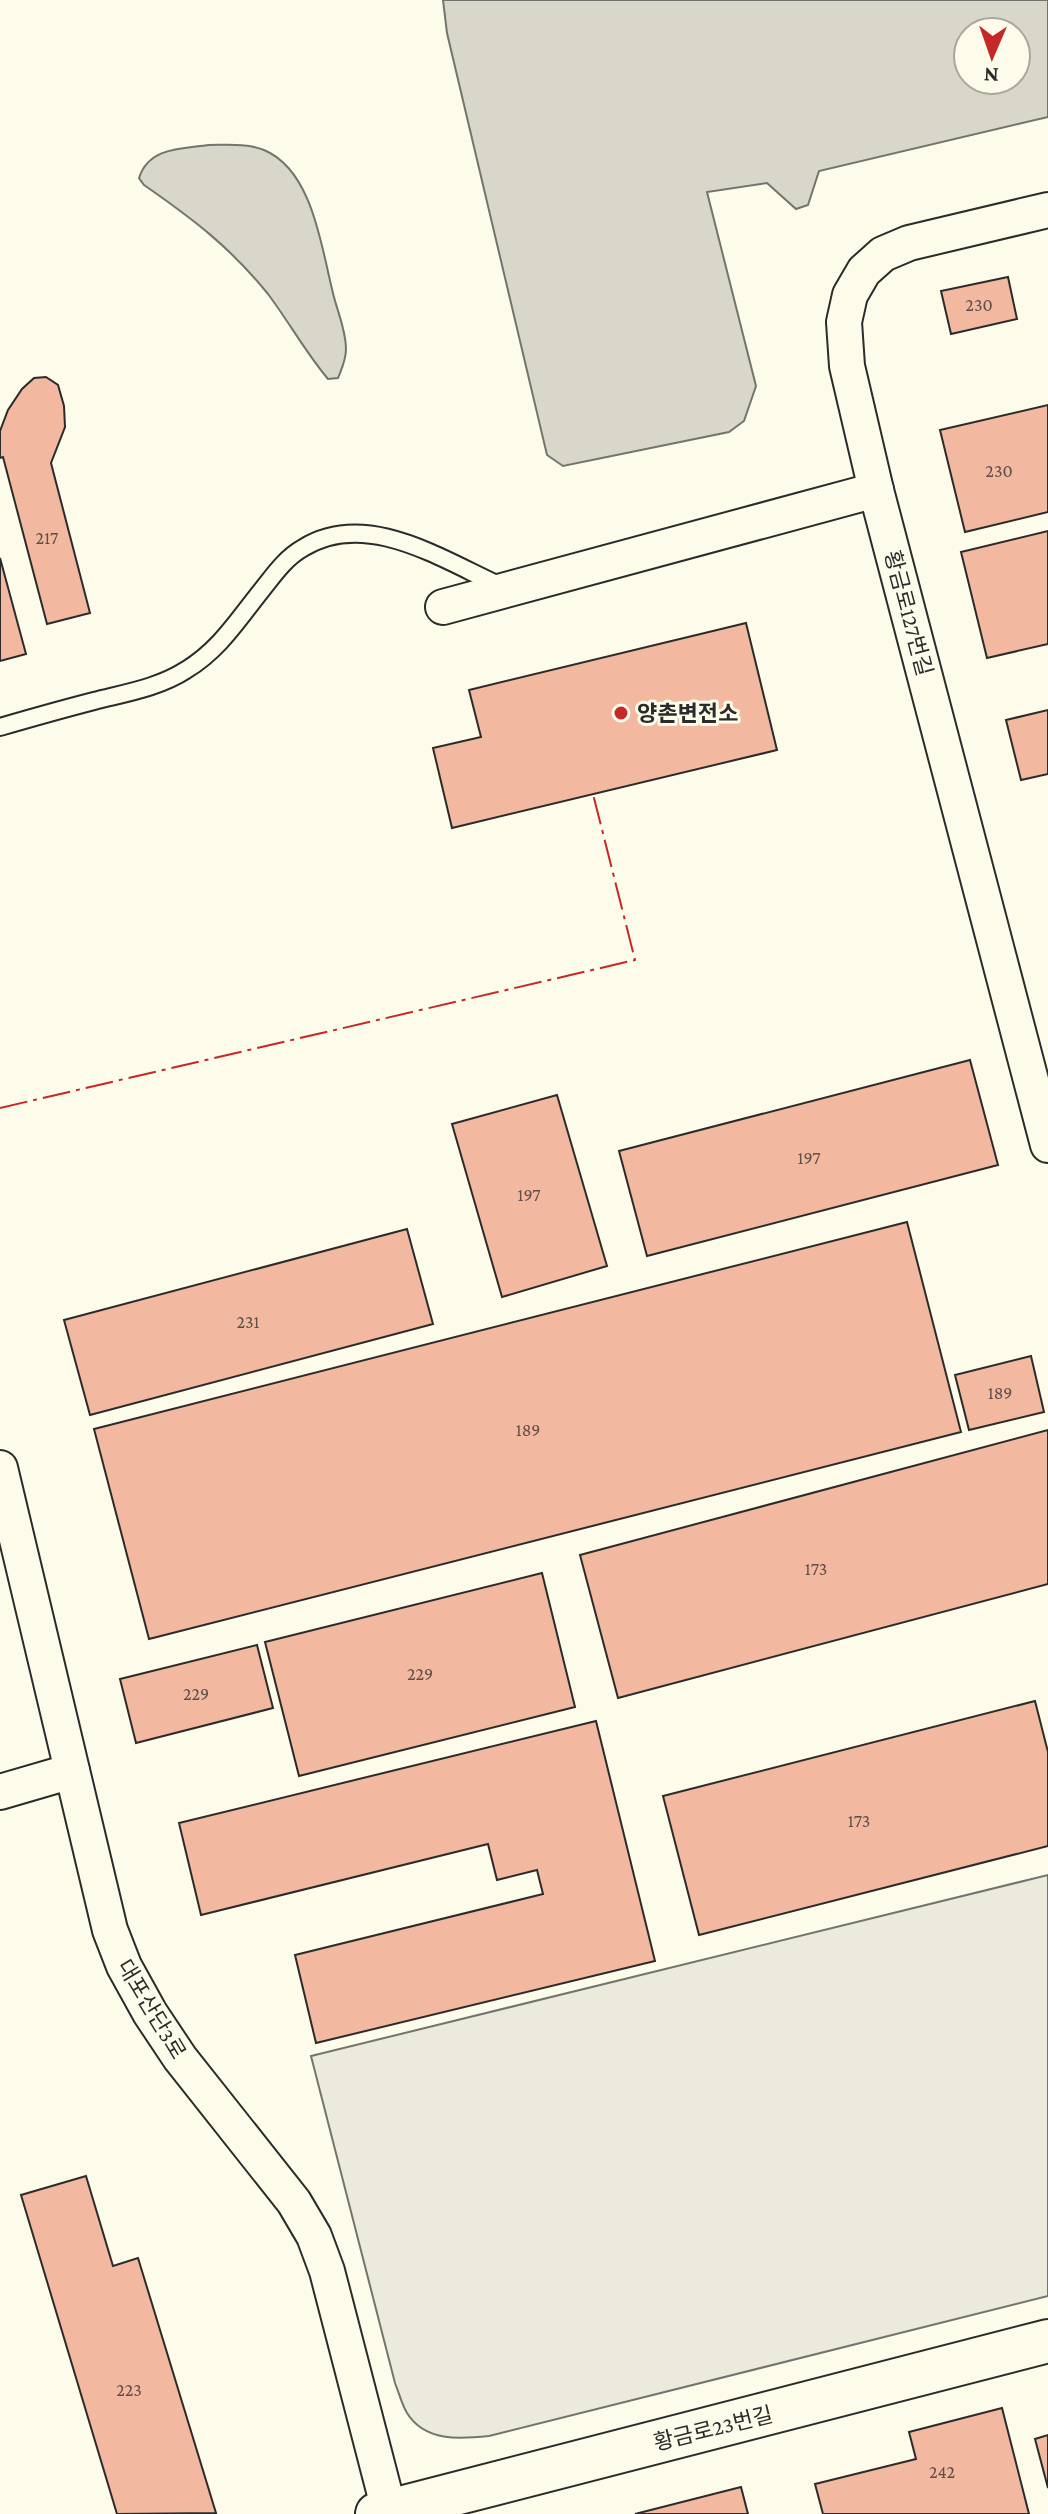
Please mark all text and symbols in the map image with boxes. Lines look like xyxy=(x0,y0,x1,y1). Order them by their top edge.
north arrow xyxy=(952,16,1032,96)
text: N xyxy=(983,63,999,88)
house number: 230 xyxy=(965,295,993,315)
house number: 230 xyxy=(985,461,1013,481)
house number: 217 xyxy=(36,528,58,548)
street label: 황금로127번길 xyxy=(880,548,937,679)
place label: 양촌변전소 xyxy=(637,701,738,726)
marker: 양촌변전소 xyxy=(612,704,630,722)
house number: 197 xyxy=(797,1148,821,1168)
house number: 197 xyxy=(517,1185,541,1205)
house number: 231 xyxy=(236,1312,260,1332)
house number: 189 xyxy=(988,1383,1012,1403)
house number: 189 xyxy=(516,1420,540,1440)
house number: 173 xyxy=(805,1559,827,1579)
house number: 229 xyxy=(407,1664,433,1684)
house number: 229 xyxy=(183,1684,209,1704)
house number: 173 xyxy=(848,1811,870,1831)
street label: 대포산단3로 xyxy=(112,1955,191,2064)
house number: 223 xyxy=(116,2380,142,2400)
street label: 황금로23번길 xyxy=(651,2402,775,2455)
house number: 242 xyxy=(929,2462,955,2482)

